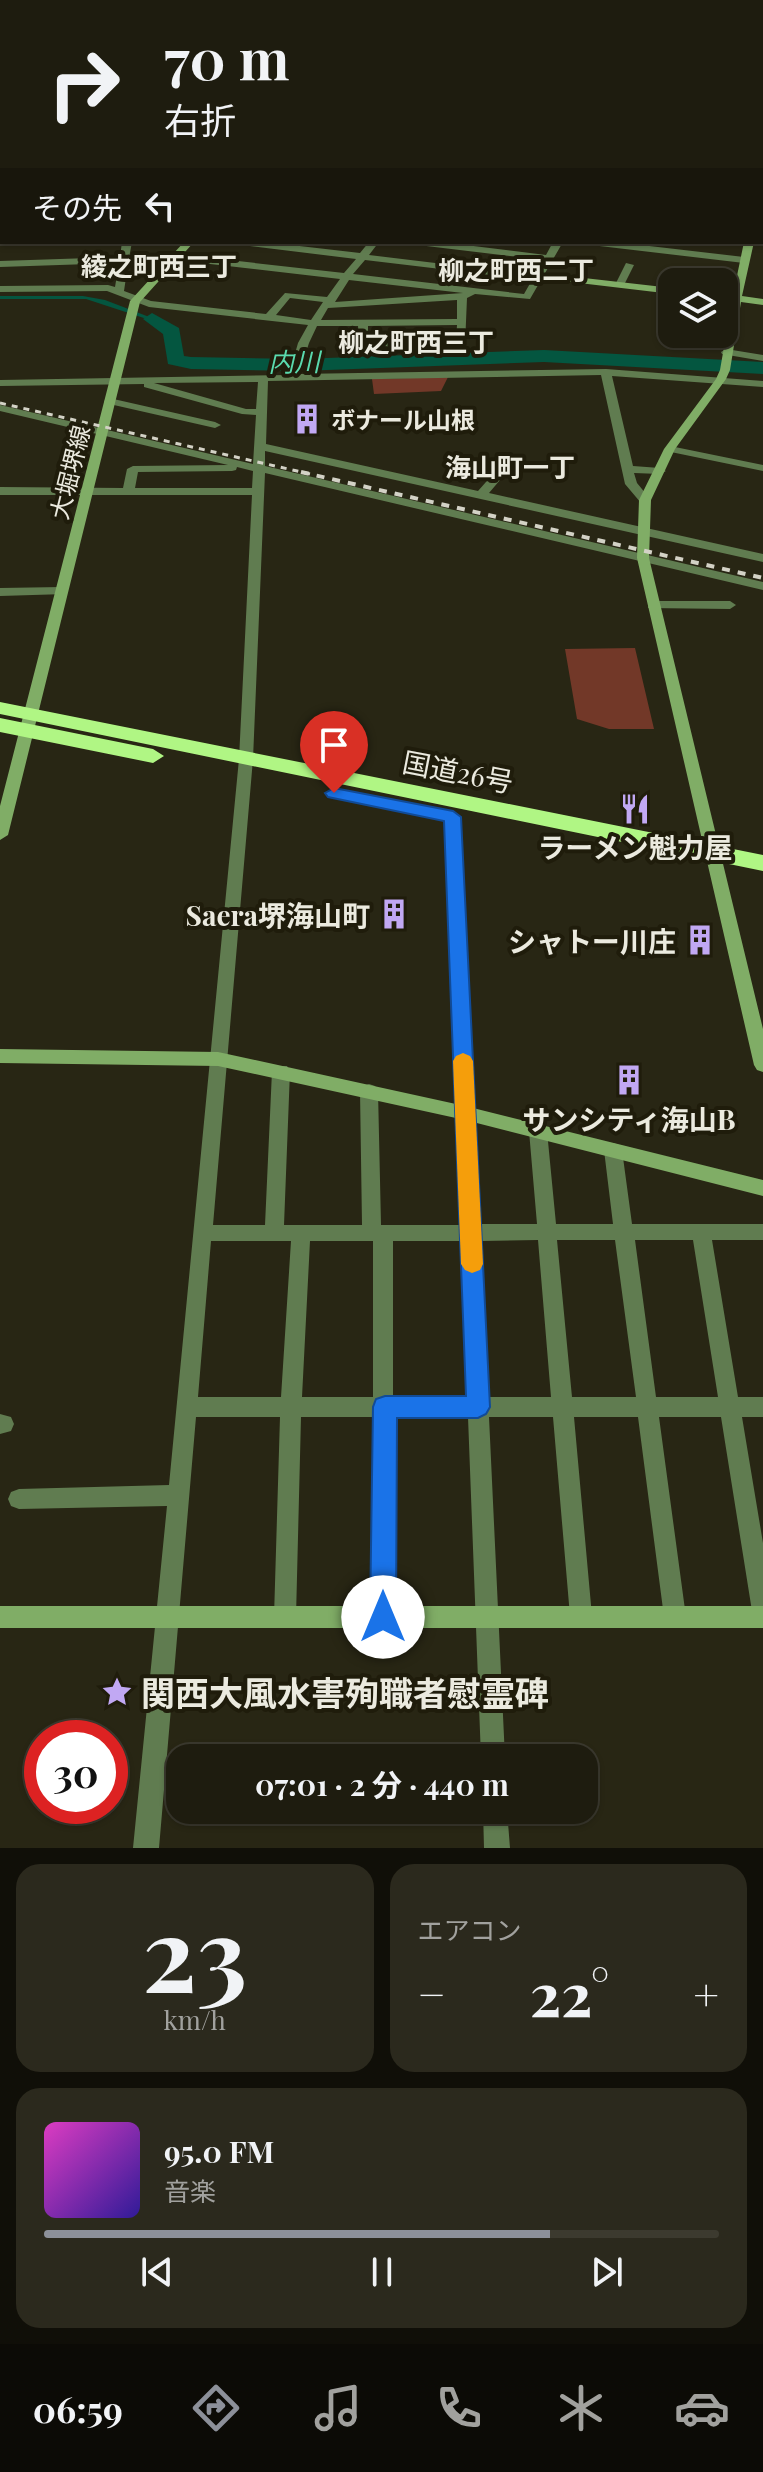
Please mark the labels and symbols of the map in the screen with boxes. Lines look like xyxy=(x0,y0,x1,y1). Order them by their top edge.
district label: 綾之町西三丁 xyxy=(81,248,237,283)
district label: 柳之町西二丁 xyxy=(438,252,594,287)
district label: 柳之町西三丁 xyxy=(338,324,494,359)
water label: 内川 xyxy=(268,343,323,379)
building icon: ボナール山根 xyxy=(290,402,324,436)
place label: ボナール山根 xyxy=(331,403,475,435)
street label: 大堀堺線 xyxy=(42,422,96,522)
district label: 海山町一丁 xyxy=(445,449,575,484)
pin xyxy=(300,711,368,793)
street label: 国道26号 xyxy=(400,742,516,800)
restaurant icon: ラーメン魁力屋 xyxy=(618,792,652,826)
place label: ラーメン魁力屋 xyxy=(538,828,732,865)
place label: Saera堺海山町 xyxy=(186,896,370,933)
building icon: Saera堺海山町 xyxy=(377,897,411,931)
place label: シャトー川庄 xyxy=(508,922,676,959)
building icon: シャトー川庄 xyxy=(683,923,717,957)
building icon: サンシティ海山B xyxy=(612,1063,646,1097)
place label: サンシティ海山B xyxy=(522,1100,736,1137)
position arrow xyxy=(341,1575,425,1659)
place label: 関西大風水害殉職者慰霊碑 xyxy=(141,1669,549,1715)
place icon: 関西大風水害殉職者慰霊碑 xyxy=(100,1675,134,1709)
speed limit sign: 30 xyxy=(24,1720,128,1824)

